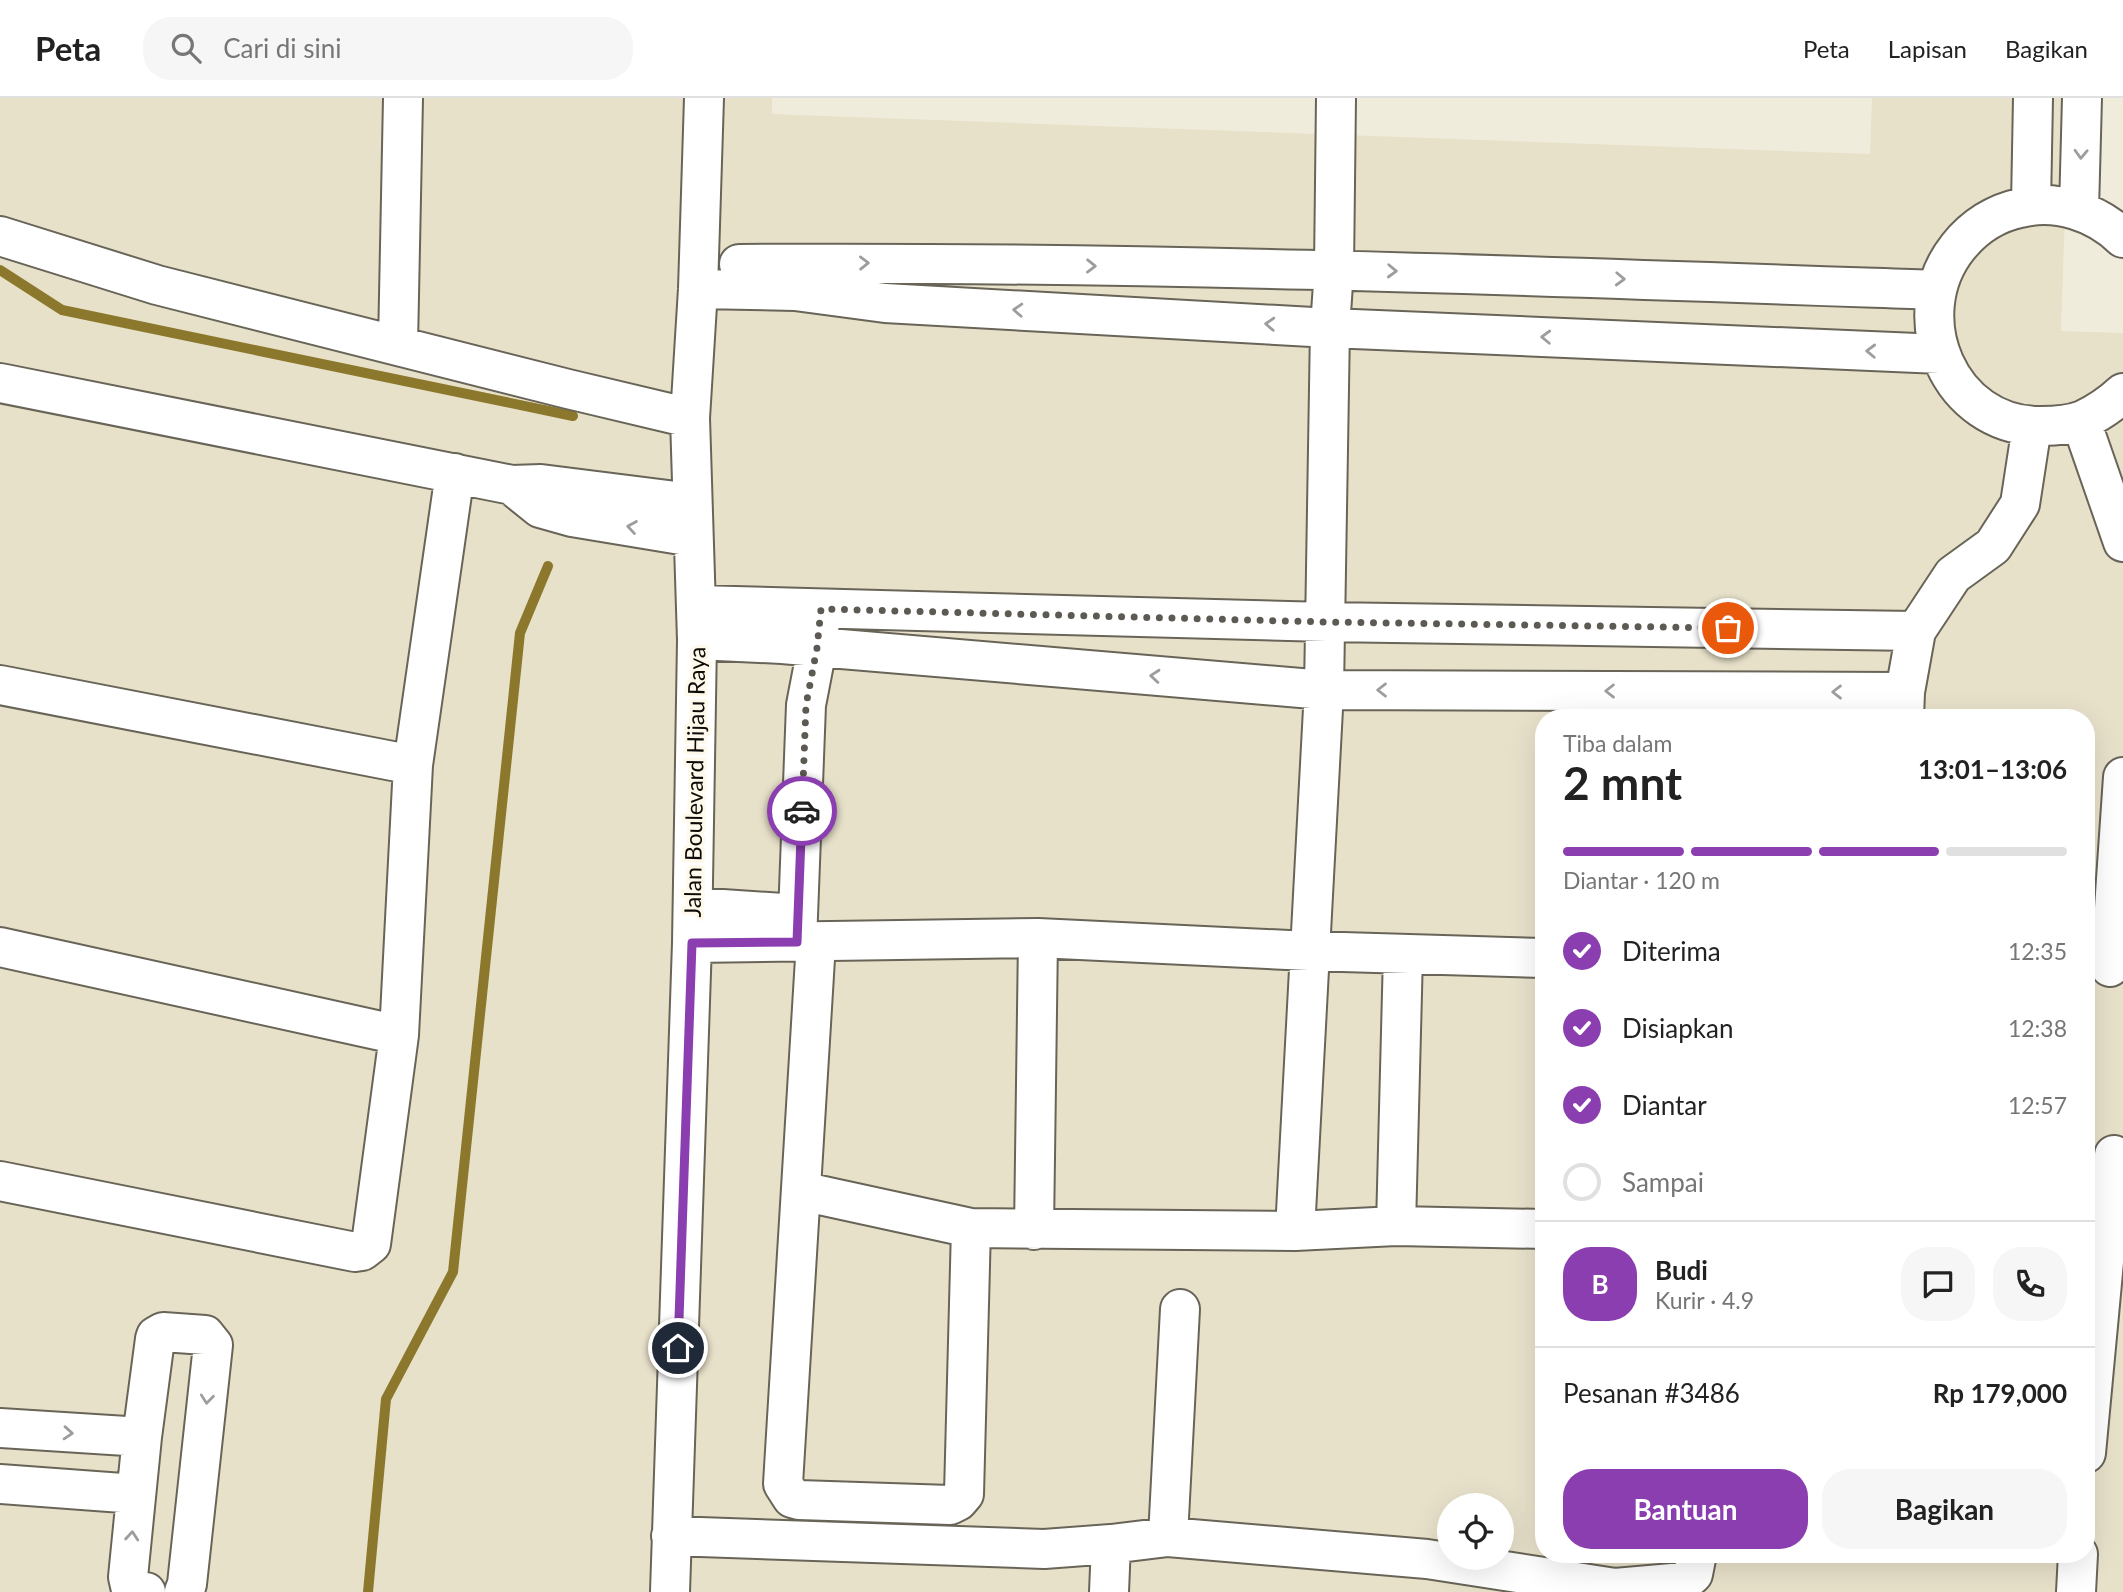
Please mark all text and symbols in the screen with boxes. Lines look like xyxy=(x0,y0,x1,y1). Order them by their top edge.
search box xyxy=(143,17,633,80)
text: Peta xyxy=(35,28,101,68)
icon: search xyxy=(167,29,205,67)
text: Cari di sini xyxy=(223,32,342,64)
text: Peta xyxy=(1803,34,1850,63)
text: Lapisan xyxy=(1888,34,1967,63)
text: Bagikan xyxy=(2005,34,2088,63)
one-way arrow xyxy=(2073,149,2089,160)
one-way arrow xyxy=(859,256,870,271)
one-way arrow xyxy=(1087,258,1097,274)
one-way arrow xyxy=(1387,264,1398,279)
one-way arrow xyxy=(1614,272,1625,287)
one-way arrow xyxy=(1013,303,1024,318)
one-way arrow xyxy=(1264,317,1275,332)
one-way arrow xyxy=(1540,329,1551,344)
one-way arrow xyxy=(1866,343,1877,358)
one-way arrow xyxy=(627,520,638,535)
pin xyxy=(1698,598,1758,658)
icon: bag xyxy=(1709,609,1747,647)
street label: Jalan Boulevard Hijau Raya xyxy=(678,646,710,918)
one-way arrow xyxy=(1149,669,1160,684)
one-way arrow xyxy=(1376,682,1387,698)
one-way arrow xyxy=(1604,683,1614,699)
one-way arrow xyxy=(1831,684,1842,700)
text: Tiba dalam xyxy=(1563,729,1672,757)
text: 13:01–13:06 xyxy=(1918,753,2067,785)
text: 2 mnt xyxy=(1563,755,1682,810)
courier xyxy=(767,776,837,846)
icon: car xyxy=(783,792,821,830)
text: Diantar · 120 m xyxy=(1563,866,1720,894)
icon: check xyxy=(1563,932,1601,970)
text: Diterima xyxy=(1622,935,1721,967)
text: 12:35 xyxy=(2008,937,2067,965)
icon: check xyxy=(1563,1009,1601,1047)
text: Disiapkan xyxy=(1622,1012,1733,1044)
text: 12:38 xyxy=(2008,1014,2067,1042)
icon: check xyxy=(1563,1086,1601,1124)
text: Diantar xyxy=(1622,1089,1707,1121)
text: 12:57 xyxy=(2008,1091,2067,1119)
text: Sampai xyxy=(1622,1166,1704,1198)
button: chat xyxy=(1901,1247,1975,1321)
button: phone xyxy=(1993,1247,2067,1321)
text: Budi xyxy=(1655,1254,1708,1286)
text: B xyxy=(1591,1268,1609,1300)
text: Kurir · 4.9 xyxy=(1655,1286,1754,1314)
pin xyxy=(648,1318,708,1378)
icon: home xyxy=(659,1329,697,1367)
text: Pesanan #3486 xyxy=(1563,1377,1740,1409)
text: Rp 179,000 xyxy=(1933,1377,2067,1409)
one-way arrow xyxy=(200,1394,215,1405)
one-way arrow xyxy=(63,1425,74,1440)
button: Bantuan xyxy=(1563,1469,1808,1549)
button: Bagikan xyxy=(1822,1469,2067,1549)
map controls xyxy=(1437,1493,1514,1570)
button: locate xyxy=(1437,1493,1514,1570)
one-way arrow xyxy=(124,1530,139,1541)

